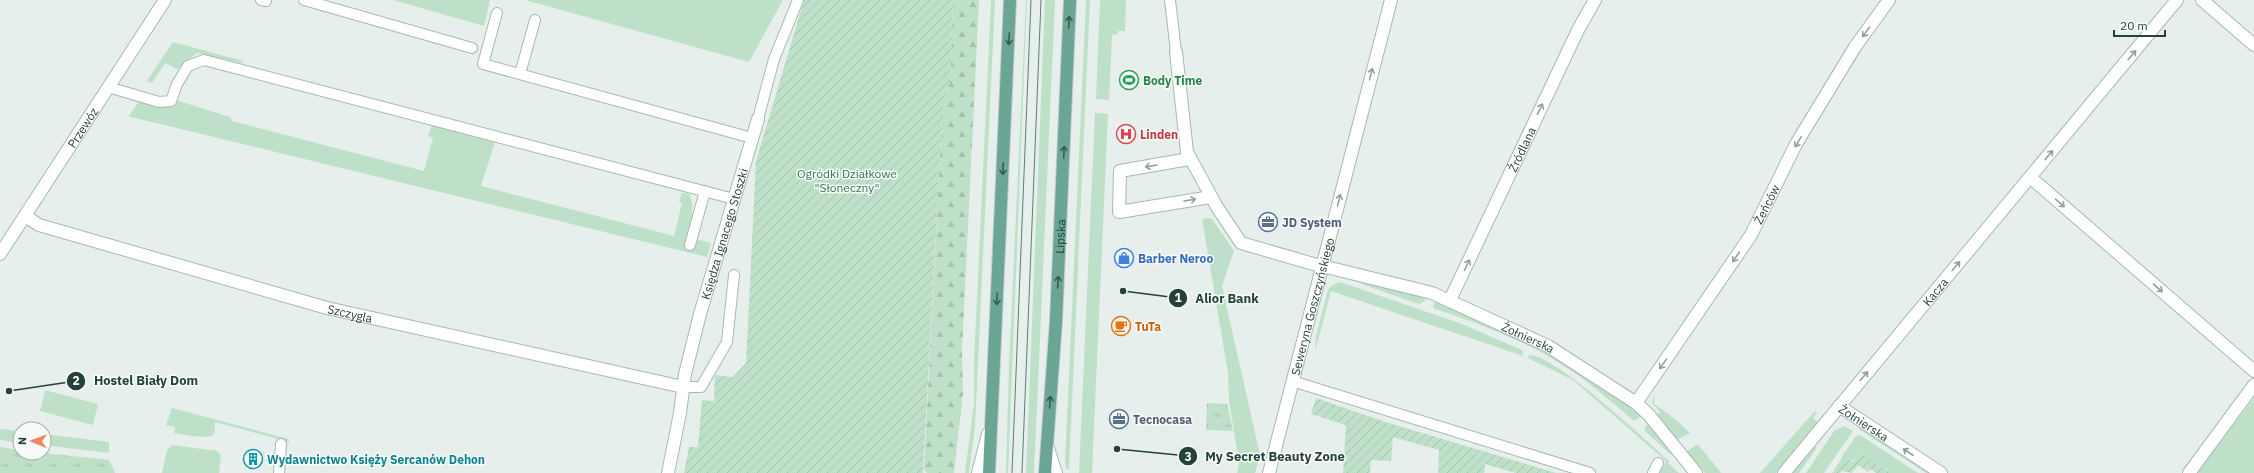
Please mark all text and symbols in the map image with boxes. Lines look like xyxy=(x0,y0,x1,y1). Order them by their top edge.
scale bar xyxy=(2114,12,2165,38)
one-way arrow xyxy=(1066,16,1073,29)
text: 20 m xyxy=(2120,18,2148,33)
one-way arrow xyxy=(1862,26,1870,37)
one-way arrow xyxy=(1005,32,1012,45)
one-way arrow xyxy=(2127,50,2136,61)
one-way arrow xyxy=(1368,68,1376,81)
sports icon: Body Time xyxy=(1118,69,1140,91)
place label: Body Time xyxy=(1143,73,1202,88)
one-way arrow xyxy=(1537,103,1544,115)
street label: Przewóz xyxy=(64,104,101,150)
hospital icon: Linden xyxy=(1115,123,1137,145)
street label: Źródlana xyxy=(1504,124,1539,174)
place label: Linden xyxy=(1140,127,1178,142)
one-way arrow xyxy=(1793,136,1801,148)
one-way arrow xyxy=(1060,146,1067,159)
one-way arrow xyxy=(2044,150,2053,161)
one-way arrow xyxy=(999,162,1006,175)
one-way arrow xyxy=(1145,162,1158,170)
street label: Księdza Ignacego Stoszki xyxy=(697,166,750,301)
park label: Ogródki Działkowe "Słoneczny" xyxy=(797,166,897,195)
street label: Żeńców xyxy=(1750,182,1782,226)
one-way arrow xyxy=(1336,194,1343,207)
one-way arrow xyxy=(1183,196,1196,204)
one-way arrow xyxy=(2055,198,2065,207)
office icon: JD System xyxy=(1257,211,1279,233)
place label: JD System xyxy=(1282,215,1342,230)
street label: Lipska xyxy=(1051,218,1068,254)
street label: Seweryna Goszczyńskiego xyxy=(1287,236,1337,377)
shop icon: Barber Neroo xyxy=(1113,247,1135,269)
place label: Barber Neroo xyxy=(1138,251,1213,266)
one-way arrow xyxy=(1732,251,1740,262)
one-way arrow xyxy=(1464,259,1471,271)
one-way arrow xyxy=(1952,260,1961,271)
street label: Kacza xyxy=(1919,274,1951,309)
one-way arrow xyxy=(1054,276,1062,289)
one-way arrow xyxy=(2153,283,2163,293)
callout: Alior Bank xyxy=(1168,285,1267,310)
text: 1 xyxy=(1174,290,1182,305)
text: Alior Bank xyxy=(1195,290,1259,307)
one-way arrow xyxy=(993,292,1000,305)
street label: Szczygla xyxy=(326,301,375,326)
cafe icon: TuTa xyxy=(1110,315,1132,337)
place label: TuTa xyxy=(1135,319,1161,334)
street label: Żołnierska xyxy=(1500,319,1558,356)
one-way arrow xyxy=(1659,358,1667,369)
callout: Hostel Biały Dom xyxy=(66,368,206,393)
one-way arrow xyxy=(1860,371,1869,382)
text: Hostel Biały Dom xyxy=(94,372,198,389)
text: 2 xyxy=(72,373,80,388)
one-way arrow xyxy=(1047,396,1054,409)
street label: Żołnierska xyxy=(1836,401,1892,445)
office icon: Tecnocasa xyxy=(1108,408,1130,430)
place label: Tecnocasa xyxy=(1133,412,1192,427)
north arrow xyxy=(12,421,52,461)
text: N xyxy=(15,437,29,445)
callout: My Secret Beauty Zone xyxy=(1178,444,1353,469)
one-way arrow xyxy=(1903,447,1914,456)
building icon: Wydawnictwo Księży Sercanów Dehon xyxy=(242,448,264,470)
text: My Secret Beauty Zone xyxy=(1205,448,1345,465)
text: 3 xyxy=(1184,449,1192,464)
place label: Wydawnictwo Księży Sercanów Dehon xyxy=(267,452,485,467)

